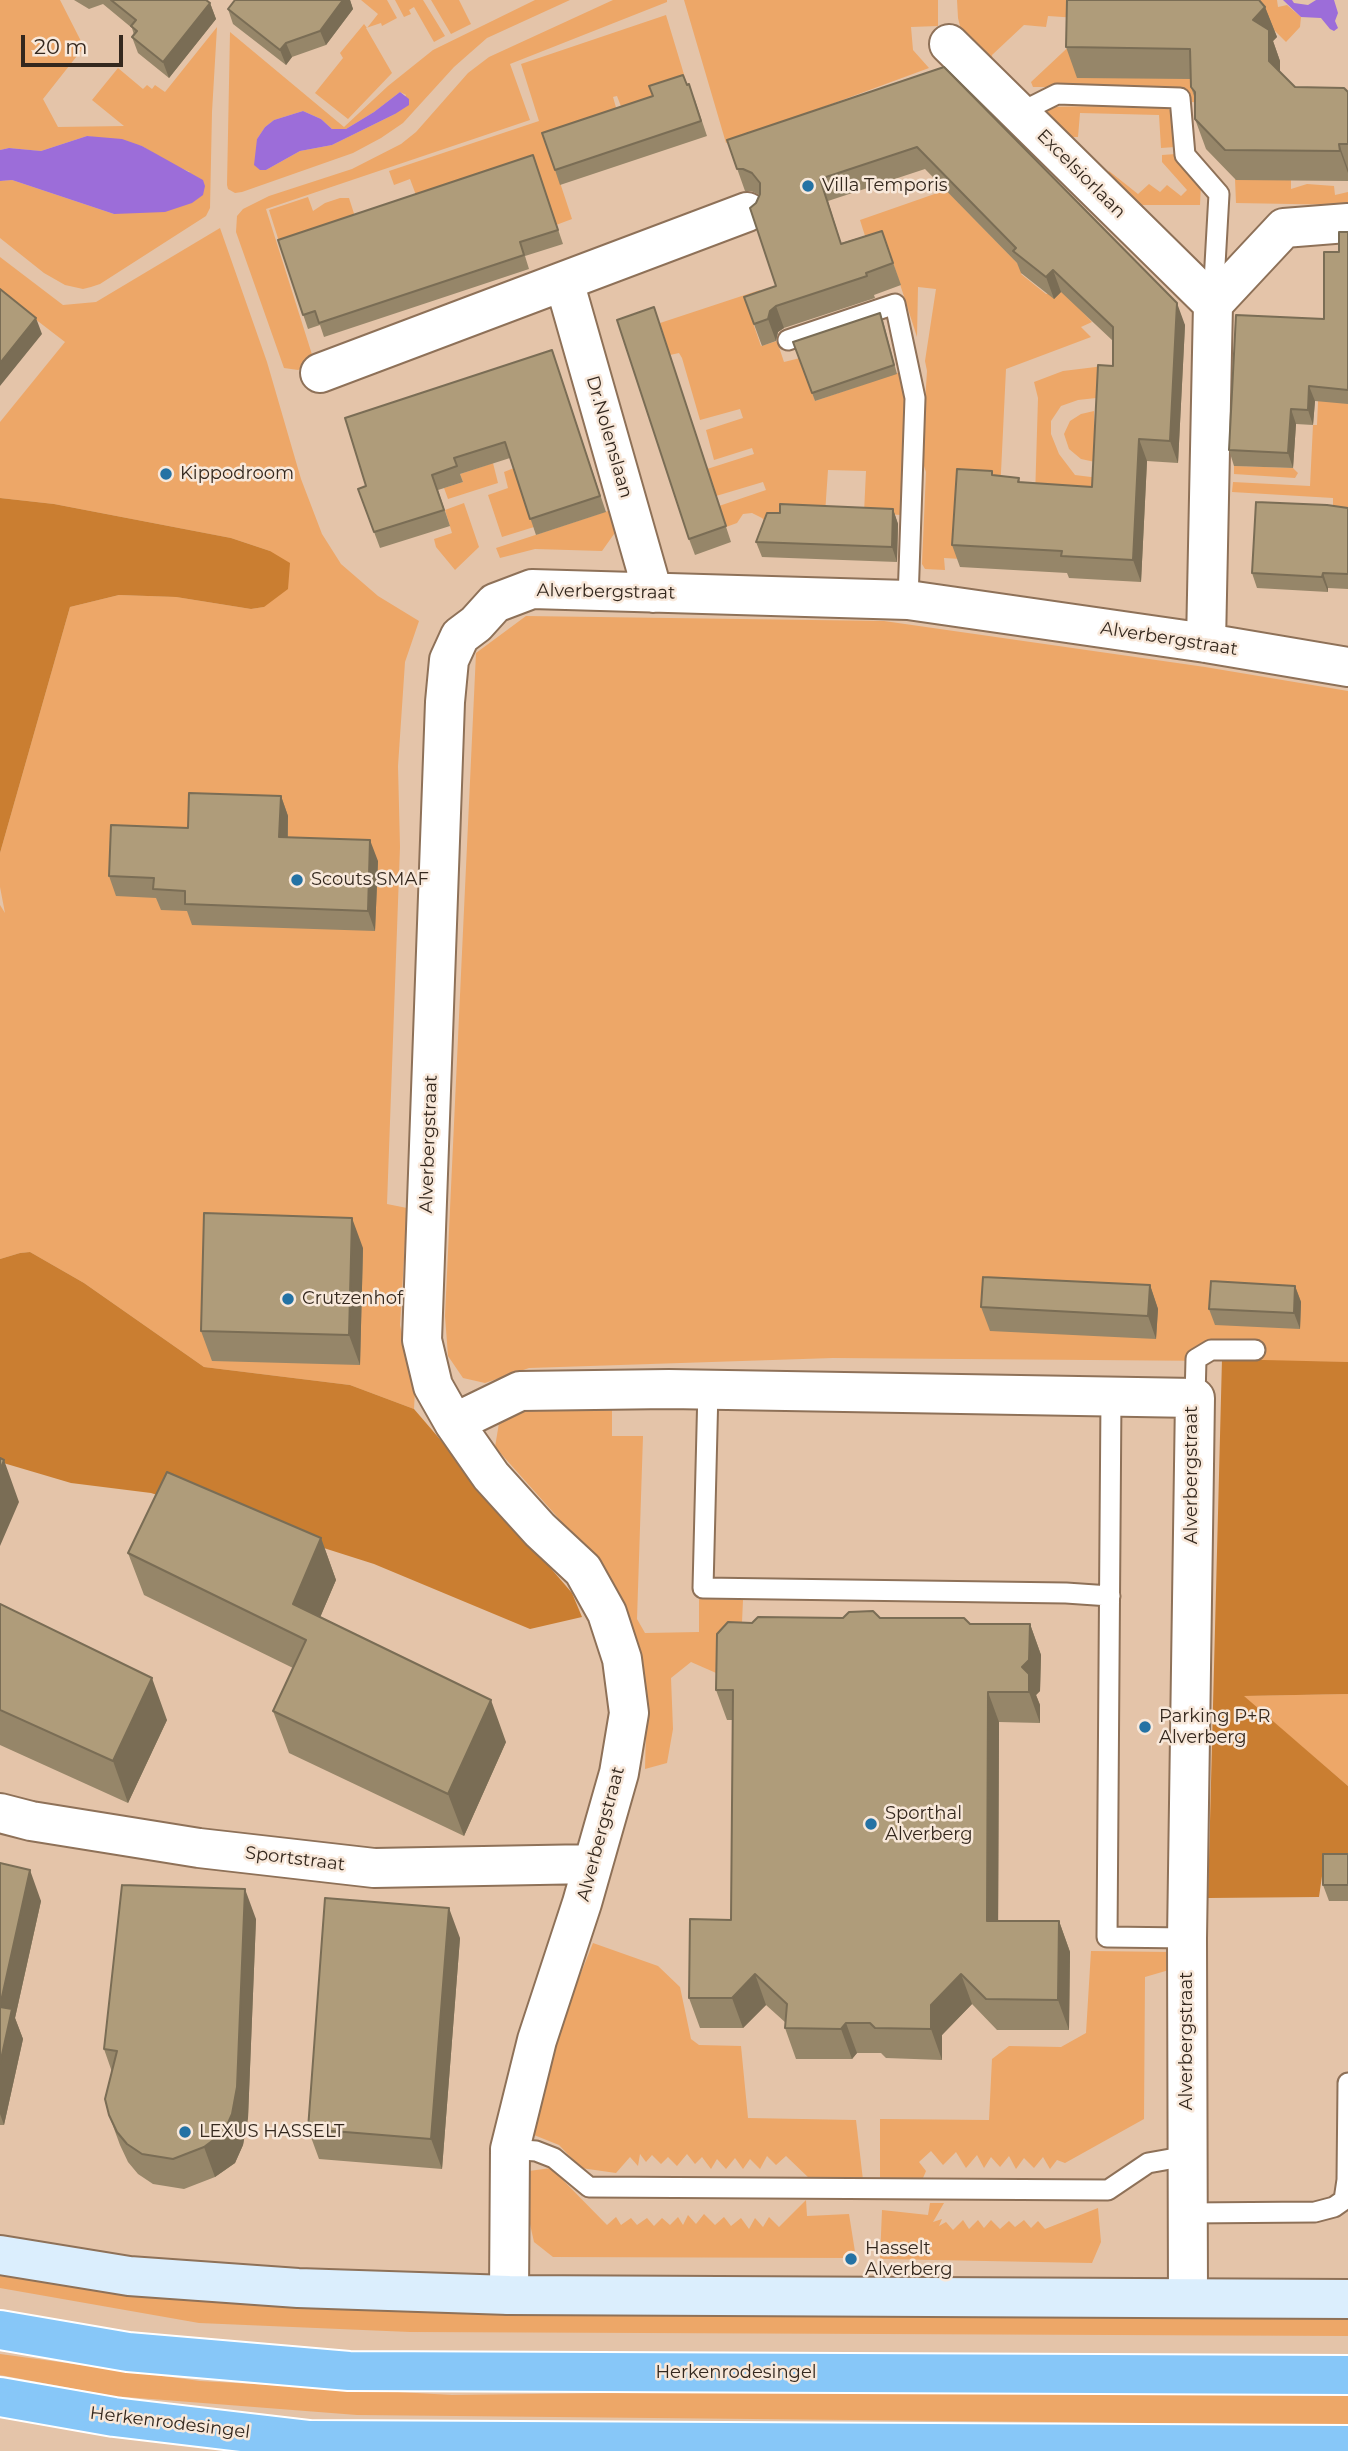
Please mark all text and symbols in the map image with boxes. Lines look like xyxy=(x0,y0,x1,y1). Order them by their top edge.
scale bar xyxy=(24,21,126,65)
text: 20 m xyxy=(34,34,88,59)
street label: Excelsiorlaan xyxy=(1032,125,1130,223)
place label: Villa Temporis xyxy=(822,175,948,197)
marker: Villa Temporis xyxy=(800,178,816,194)
street label: Dr.Nolenslaan xyxy=(581,373,637,501)
place label: Kippodroom xyxy=(180,463,294,485)
marker: Kippodroom xyxy=(158,466,174,482)
street label: Alverbergstraat xyxy=(536,580,676,604)
street label: Alverbergstraat xyxy=(1099,617,1239,661)
place label: Scouts SMAF xyxy=(311,869,429,891)
marker: Scouts SMAF xyxy=(289,872,305,888)
street label: Alverbergstraat xyxy=(416,1074,442,1214)
place label: Crutzenhof xyxy=(302,1288,403,1310)
marker: Crutzenhof xyxy=(280,1291,296,1307)
street label: Alverbergstraat xyxy=(1181,1406,1203,1544)
place label: Parking P+R Alverberg xyxy=(1159,1706,1270,1748)
marker: Parking P+R Alverberg xyxy=(1137,1719,1153,1735)
street label: Alverbergstraat xyxy=(573,1764,629,1904)
place label: Sporthal Alverberg xyxy=(885,1803,973,1846)
marker: Sporthal Alverberg xyxy=(863,1816,879,1832)
street label: Sportstraat xyxy=(244,1842,346,1876)
street label: Alverbergstraat xyxy=(1176,1972,1198,2110)
place label: LEXUS HASSELT xyxy=(199,2121,344,2143)
marker: LEXUS HASSELT xyxy=(177,2124,193,2140)
place label: Hasselt Alverberg xyxy=(865,2238,953,2280)
marker: Hasselt Alverberg xyxy=(843,2251,859,2267)
street label: Herkenrodesingel xyxy=(655,2362,817,2384)
street label: Herkenrodesingel xyxy=(89,2402,251,2444)

